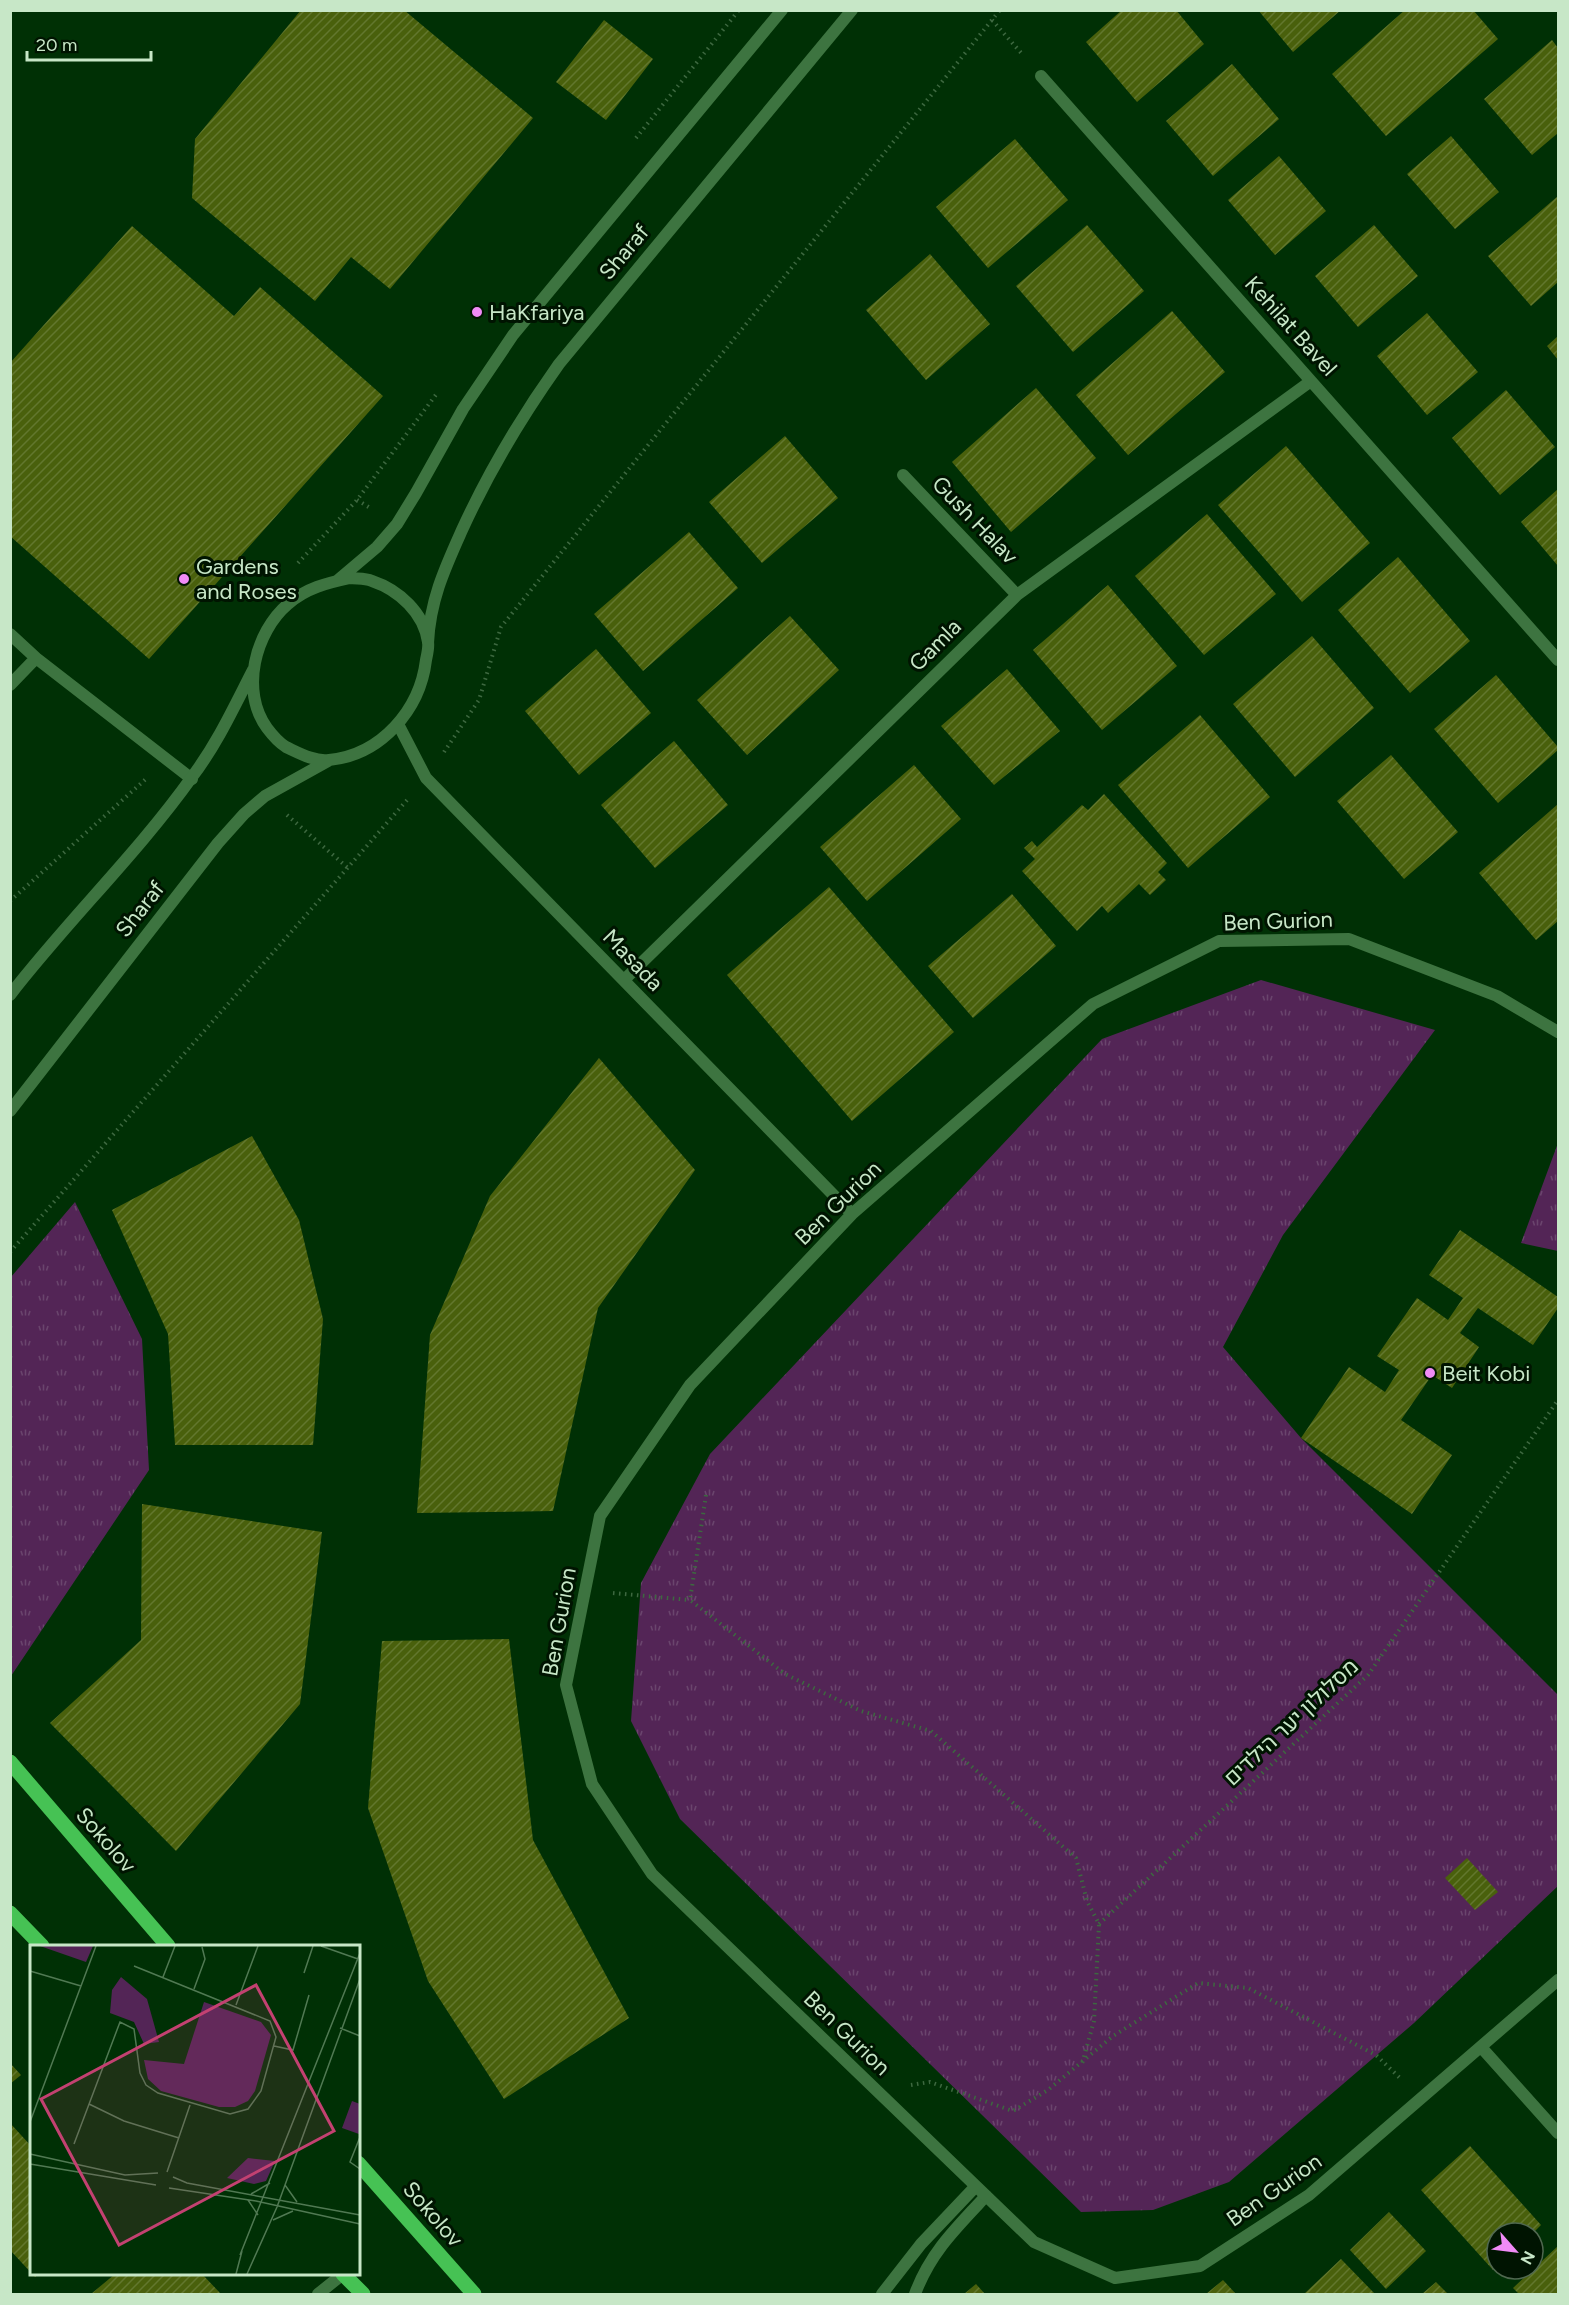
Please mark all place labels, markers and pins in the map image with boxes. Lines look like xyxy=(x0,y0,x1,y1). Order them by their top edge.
place label: HaKfariya xyxy=(489,299,585,326)
marker: HaKfariya xyxy=(470,305,484,319)
place label: Gardens and Roses xyxy=(196,553,297,605)
marker: Gardens and Roses xyxy=(177,572,191,586)
place label: Beit Kobi xyxy=(1442,1360,1530,1387)
marker: Beit Kobi xyxy=(1423,1366,1437,1380)

